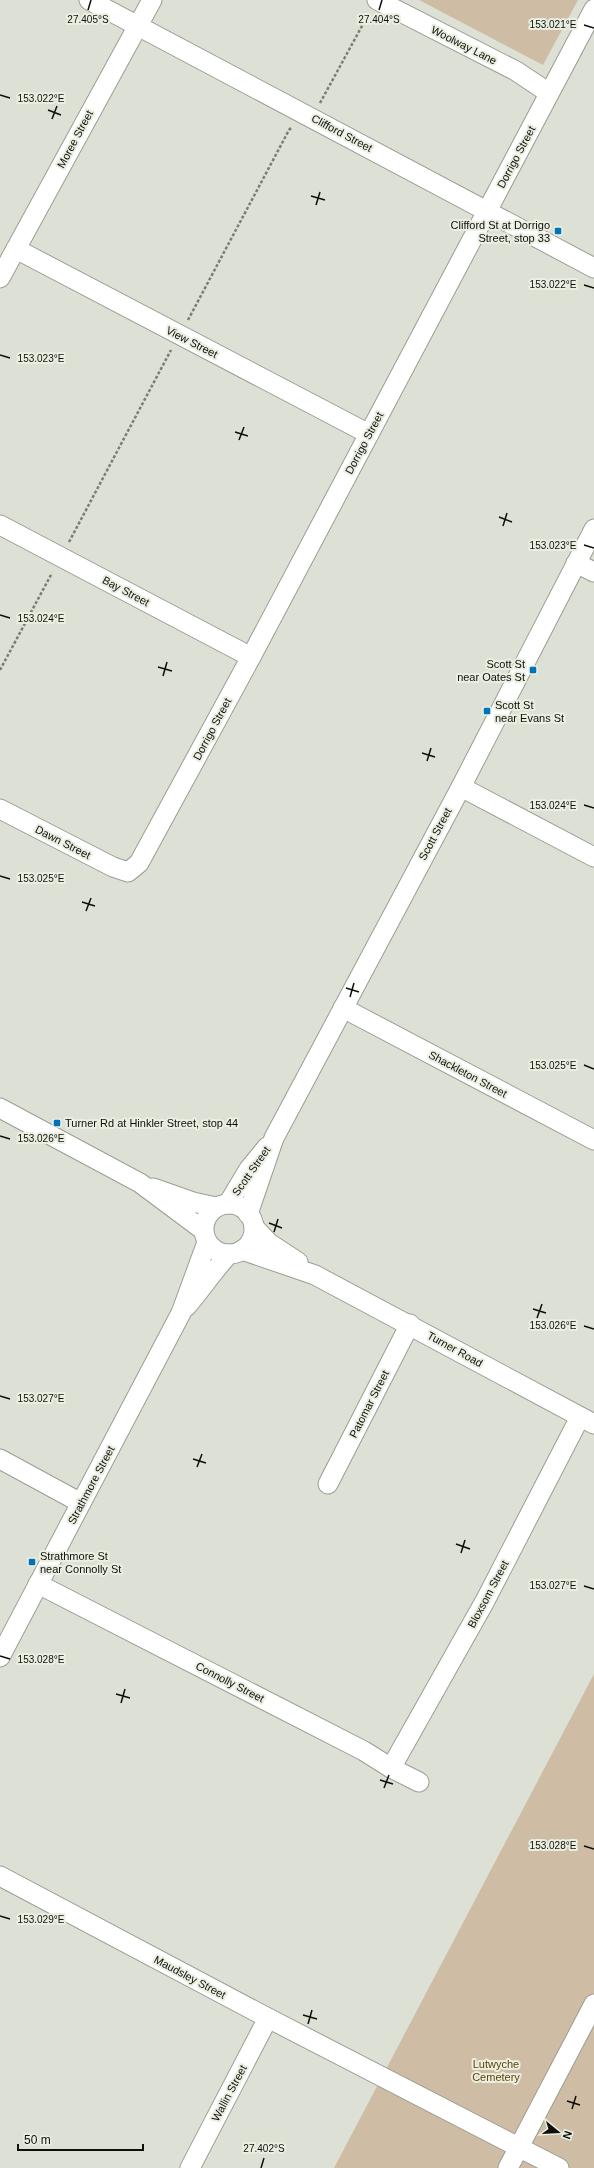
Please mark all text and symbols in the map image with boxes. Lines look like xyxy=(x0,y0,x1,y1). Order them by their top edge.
text: 27.405°S xyxy=(67,14,109,25)
text: 27.404°S xyxy=(358,14,400,25)
text: 153.021°E xyxy=(530,19,577,30)
street label: Woolway Lane xyxy=(429,23,499,67)
text: 153.022°E xyxy=(18,93,65,104)
street label: Moree Street xyxy=(55,108,95,170)
street label: Clifford Street xyxy=(310,112,374,154)
street label: Dorrigo Street xyxy=(495,124,537,190)
place label: Clifford St at Dorrigo Street, stop 33 xyxy=(451,219,550,244)
marker: Clifford St at Dorrigo Street, stop 33 xyxy=(553,226,563,236)
text: 153.022°E xyxy=(530,279,577,290)
street label: View Street xyxy=(164,324,220,360)
text: 153.023°E xyxy=(18,353,65,364)
street label: Dorrigo Street xyxy=(343,410,385,476)
text: 153.023°E xyxy=(530,540,577,551)
street label: Bay Street xyxy=(101,574,151,608)
text: 153.024°E xyxy=(18,613,65,624)
place label: Scott St near Oates St xyxy=(457,658,525,683)
marker: Scott St near Oates St xyxy=(528,665,538,675)
street label: Dorrigo Street xyxy=(191,696,233,762)
place label: Scott St near Evans St xyxy=(495,699,564,724)
marker: Scott St near Evans St xyxy=(482,706,492,716)
text: 153.024°E xyxy=(530,800,577,811)
street label: Scott Street xyxy=(416,806,454,862)
street label: Dawn Street xyxy=(33,823,93,861)
text: 153.025°E xyxy=(18,873,65,884)
street label: Shackleton Street xyxy=(427,1048,509,1100)
text: 153.025°E xyxy=(530,1060,577,1071)
place label: Turner Rd at Hinkler Street, stop 44 xyxy=(65,1117,238,1129)
marker: Turner Rd at Hinkler Street, stop 44 xyxy=(52,1118,62,1128)
text: 153.026°E xyxy=(18,1133,65,1144)
street label: Scott Street xyxy=(230,1144,272,1198)
text: 153.026°E xyxy=(530,1320,577,1331)
street label: Turner Road xyxy=(425,1329,485,1369)
street label: Patomar Street xyxy=(347,1368,391,1440)
text: 153.027°E xyxy=(18,1393,65,1404)
street label: Strathmore Street xyxy=(65,1444,117,1526)
place label: Strathmore St near Connolly St xyxy=(40,1550,121,1575)
marker: Strathmore St near Connolly St xyxy=(27,1557,37,1567)
street label: Bloxsom Street xyxy=(465,1558,511,1630)
text: 153.027°E xyxy=(530,1580,577,1591)
text: 153.028°E xyxy=(18,1654,65,1665)
street label: Connolly Street xyxy=(194,1660,266,1704)
text: 153.028°E xyxy=(530,1840,577,1851)
text: 153.029°E xyxy=(18,1914,65,1925)
street label: Maudsley Street xyxy=(152,1953,228,2001)
park label: Lutwyche Cemetery xyxy=(472,2058,520,2083)
street label: Wallin Street xyxy=(209,2063,249,2123)
north arrow xyxy=(538,2112,578,2152)
scale bar xyxy=(18,2126,143,2152)
text: N xyxy=(561,2129,574,2141)
text: 50 m xyxy=(24,2133,51,2147)
text: 27.402°S xyxy=(243,2143,285,2154)

